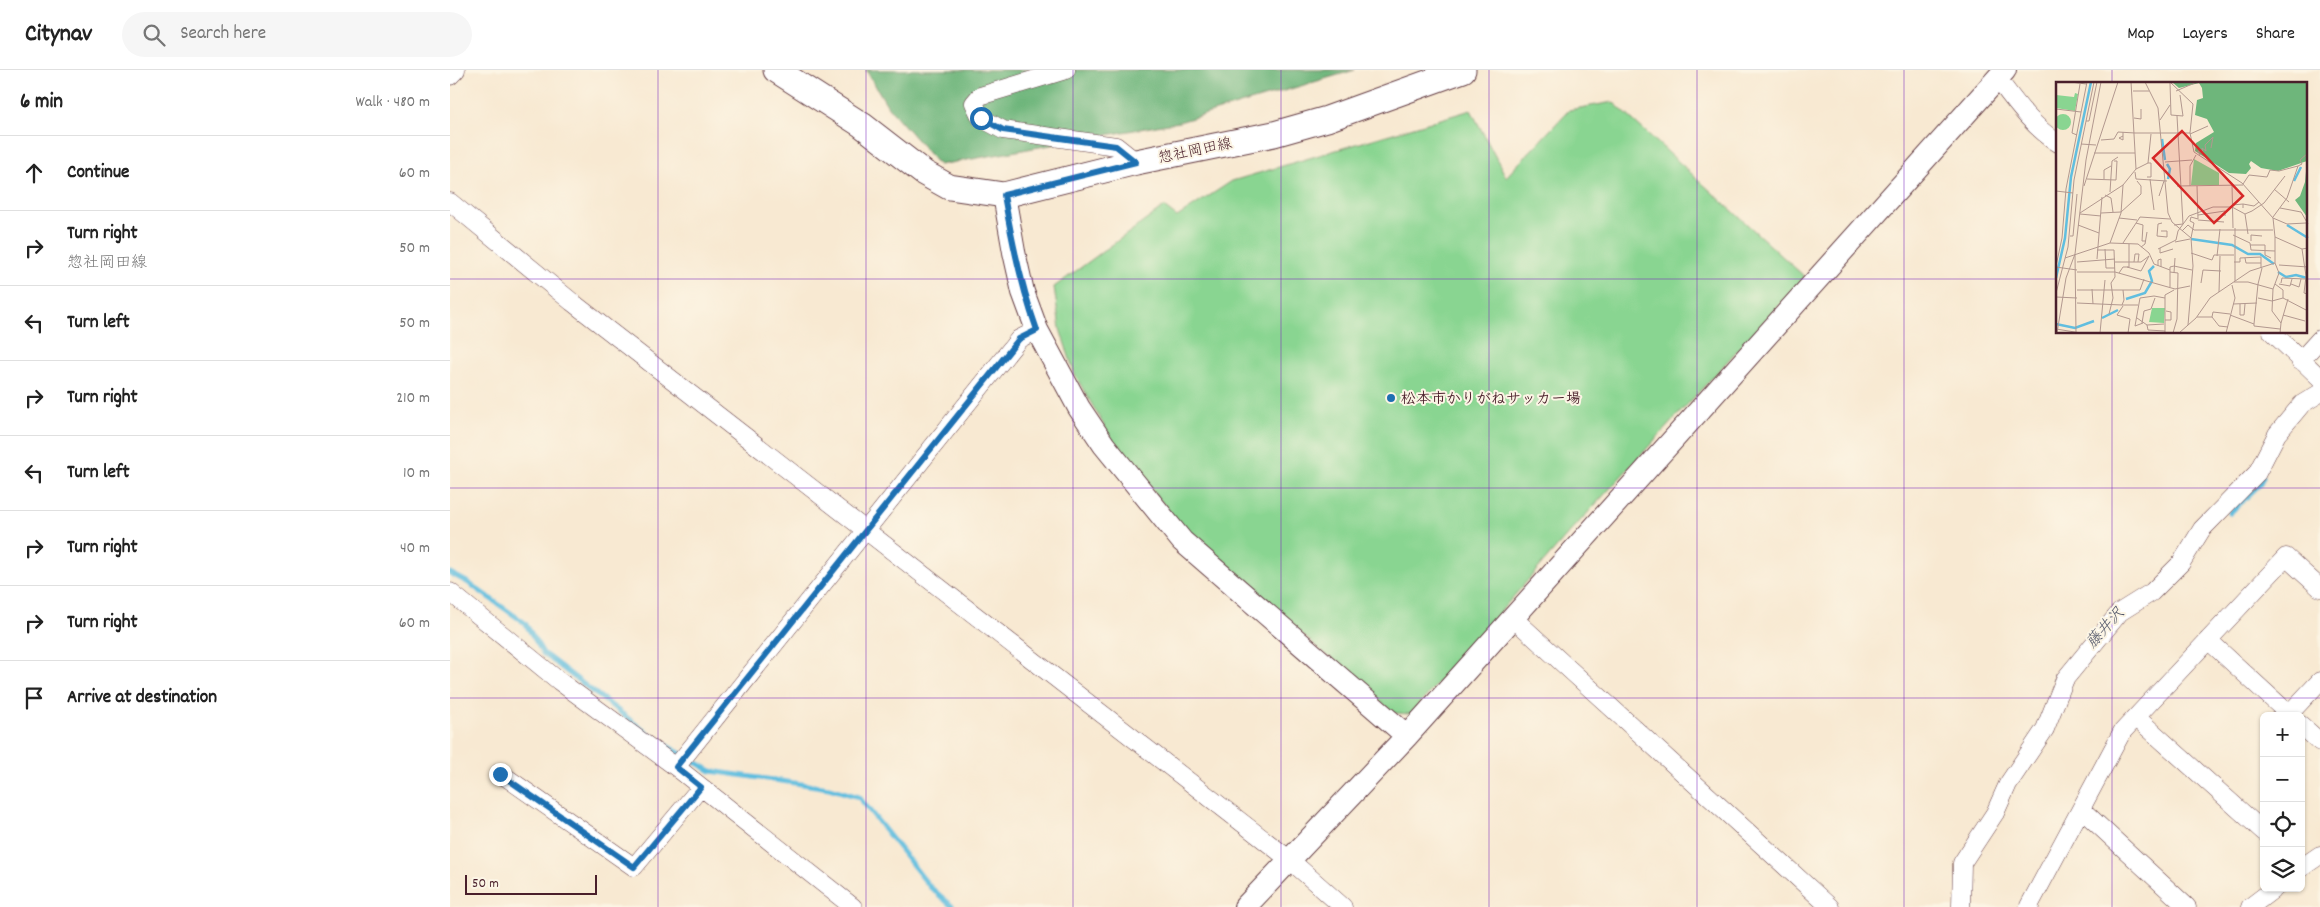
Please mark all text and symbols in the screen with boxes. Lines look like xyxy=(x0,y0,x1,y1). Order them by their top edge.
search box xyxy=(122,12,472,57)
text: Citynav xyxy=(25,18,92,52)
icon: search xyxy=(140,21,168,49)
text: Search here xyxy=(180,21,266,48)
text: Map xyxy=(2127,22,2154,47)
text: Layers xyxy=(2182,22,2228,47)
text: Share xyxy=(2256,22,2295,47)
inset map xyxy=(2056,82,2308,334)
text: 6 min xyxy=(20,88,63,118)
text: Walk · 480 m xyxy=(356,91,430,114)
route start xyxy=(970,107,993,130)
street label: 惣社岡田線 xyxy=(1156,133,1234,171)
icon: ahead xyxy=(20,159,48,187)
text: Continue xyxy=(67,160,129,187)
text: 60 m xyxy=(399,162,430,185)
text: Turn right xyxy=(67,221,138,248)
icon: right xyxy=(20,234,48,262)
text: 50 m xyxy=(399,237,430,260)
text: 惣社岡田線 xyxy=(67,252,147,275)
icon: left xyxy=(20,309,48,337)
text: Turn left xyxy=(67,310,130,337)
text: 50 m xyxy=(399,312,430,335)
icon: right xyxy=(20,384,48,412)
text: Turn right xyxy=(67,385,138,412)
text: 210 m xyxy=(396,387,430,410)
place label: 松本市かりがねサッカー場 xyxy=(1401,389,1581,411)
marker: 松本市かりがねサッカー場 xyxy=(1385,392,1397,404)
icon: left xyxy=(20,459,48,487)
text: Turn left xyxy=(67,460,130,487)
text: 10 m xyxy=(403,462,430,485)
icon: right xyxy=(20,534,48,562)
text: Turn right xyxy=(67,535,138,562)
text: 40 m xyxy=(400,537,430,560)
water label: 藤井沢 xyxy=(2081,602,2131,654)
icon: right xyxy=(20,609,48,637)
text: Turn right xyxy=(67,610,138,637)
text: 60 m xyxy=(399,612,430,635)
icon: arrive xyxy=(20,684,48,712)
text: Arrive at destination xyxy=(67,685,217,712)
map controls xyxy=(2260,712,2305,892)
button: + xyxy=(2260,712,2305,757)
button: − xyxy=(2260,757,2305,802)
route end xyxy=(489,763,512,786)
button: locate xyxy=(2260,802,2305,847)
button: layers xyxy=(2260,847,2305,892)
scale bar xyxy=(465,872,598,895)
text: 50 m xyxy=(472,874,499,894)

